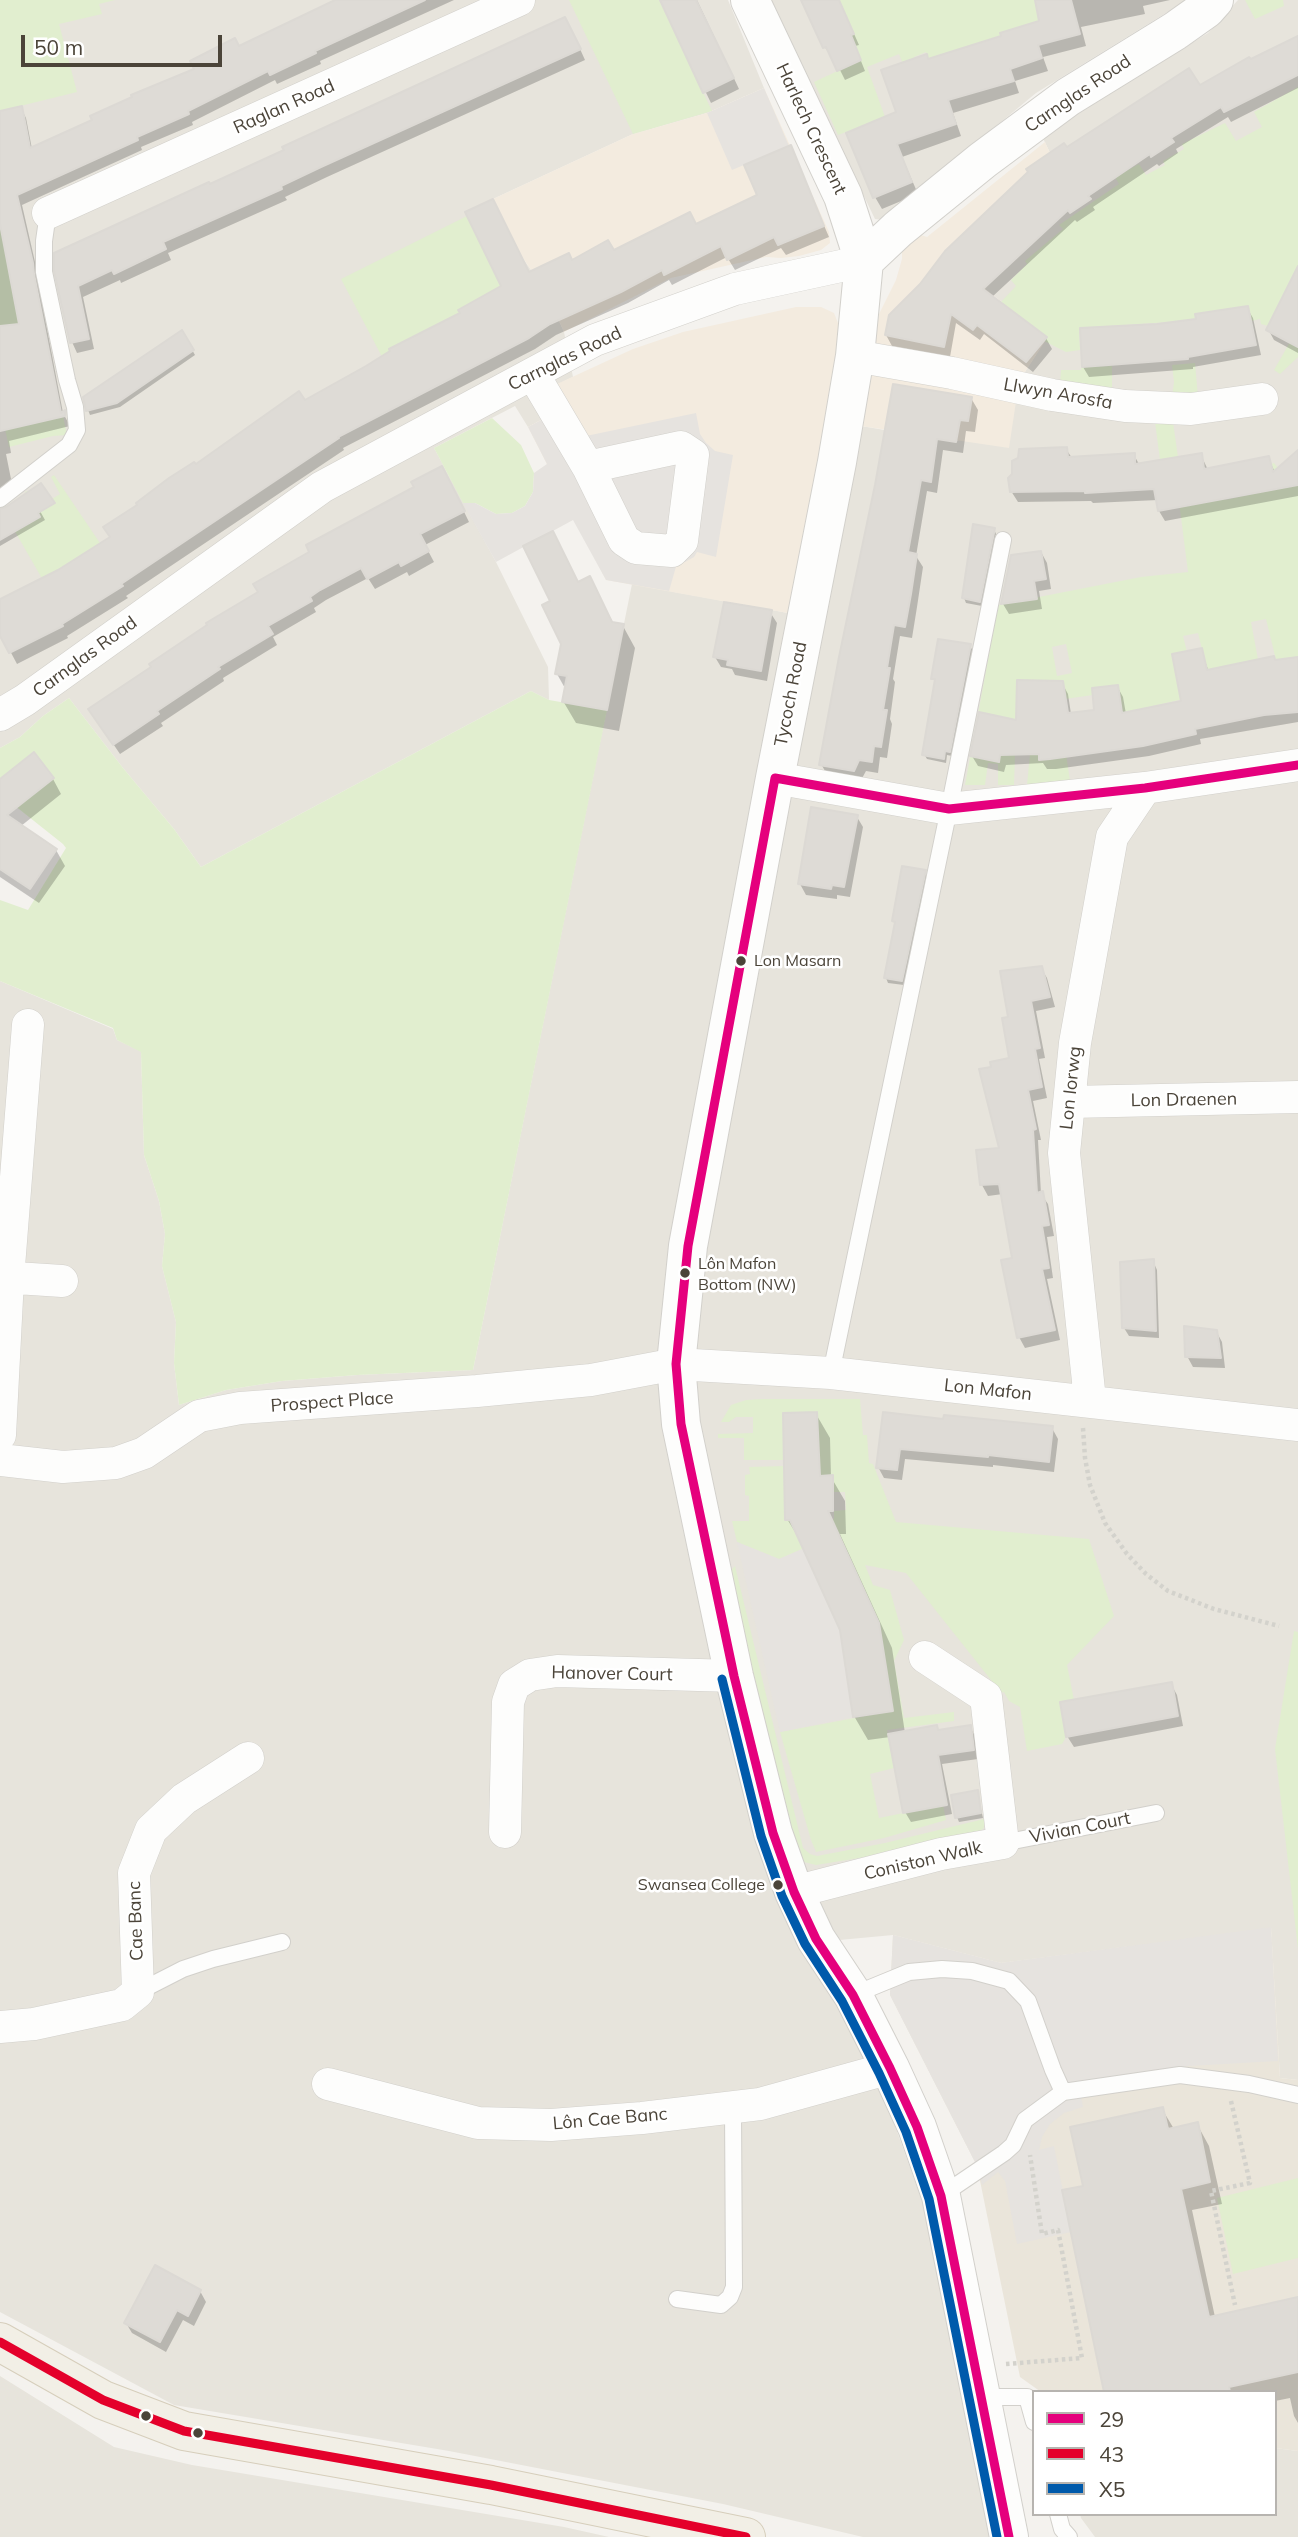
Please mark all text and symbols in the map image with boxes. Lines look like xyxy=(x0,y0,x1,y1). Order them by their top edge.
scale bar xyxy=(24,21,226,65)
text: 50 m xyxy=(34,34,83,60)
street label: Carnglas Road xyxy=(1021,50,1135,138)
street label: Harlech Crescent xyxy=(771,60,851,198)
street label: Raglan Road xyxy=(230,75,338,139)
street label: Carnglas Road xyxy=(505,322,625,396)
street label: Llwyn Arosfa xyxy=(1002,374,1114,414)
street label: Carnglas Road xyxy=(29,612,141,702)
street label: Tycoch Road xyxy=(770,640,812,748)
place label: Lon Masarn xyxy=(754,951,841,971)
marker: Lon Masarn xyxy=(734,954,748,968)
street label: Lon Iorwg xyxy=(1056,1045,1086,1131)
street label: Lon Draenen xyxy=(1131,1088,1237,1112)
place label: Lôn Mafon Bottom (NW) xyxy=(698,1254,797,1292)
marker: Lôn Mafon Bottom (NW) xyxy=(678,1266,692,1280)
street label: Lon Mafon xyxy=(943,1375,1033,1405)
street label: Prospect Place xyxy=(270,1387,394,1417)
street label: Hanover Court xyxy=(551,1662,673,1686)
street label: Vivian Court xyxy=(1028,1808,1132,1848)
street label: Coniston Walk xyxy=(862,1837,984,1885)
place label: Swansea College xyxy=(638,1875,765,1895)
marker: Swansea College xyxy=(771,1878,785,1892)
street label: Cae Banc xyxy=(124,1881,148,1961)
street label: Lôn Cae Banc xyxy=(552,2103,668,2135)
legend xyxy=(1032,2390,1277,2516)
text: 29 xyxy=(1099,2406,1124,2432)
unlabelled marker xyxy=(139,2409,153,2423)
unlabelled marker xyxy=(191,2426,205,2440)
text: 43 xyxy=(1099,2441,1124,2467)
text: X5 xyxy=(1099,2476,1125,2502)

